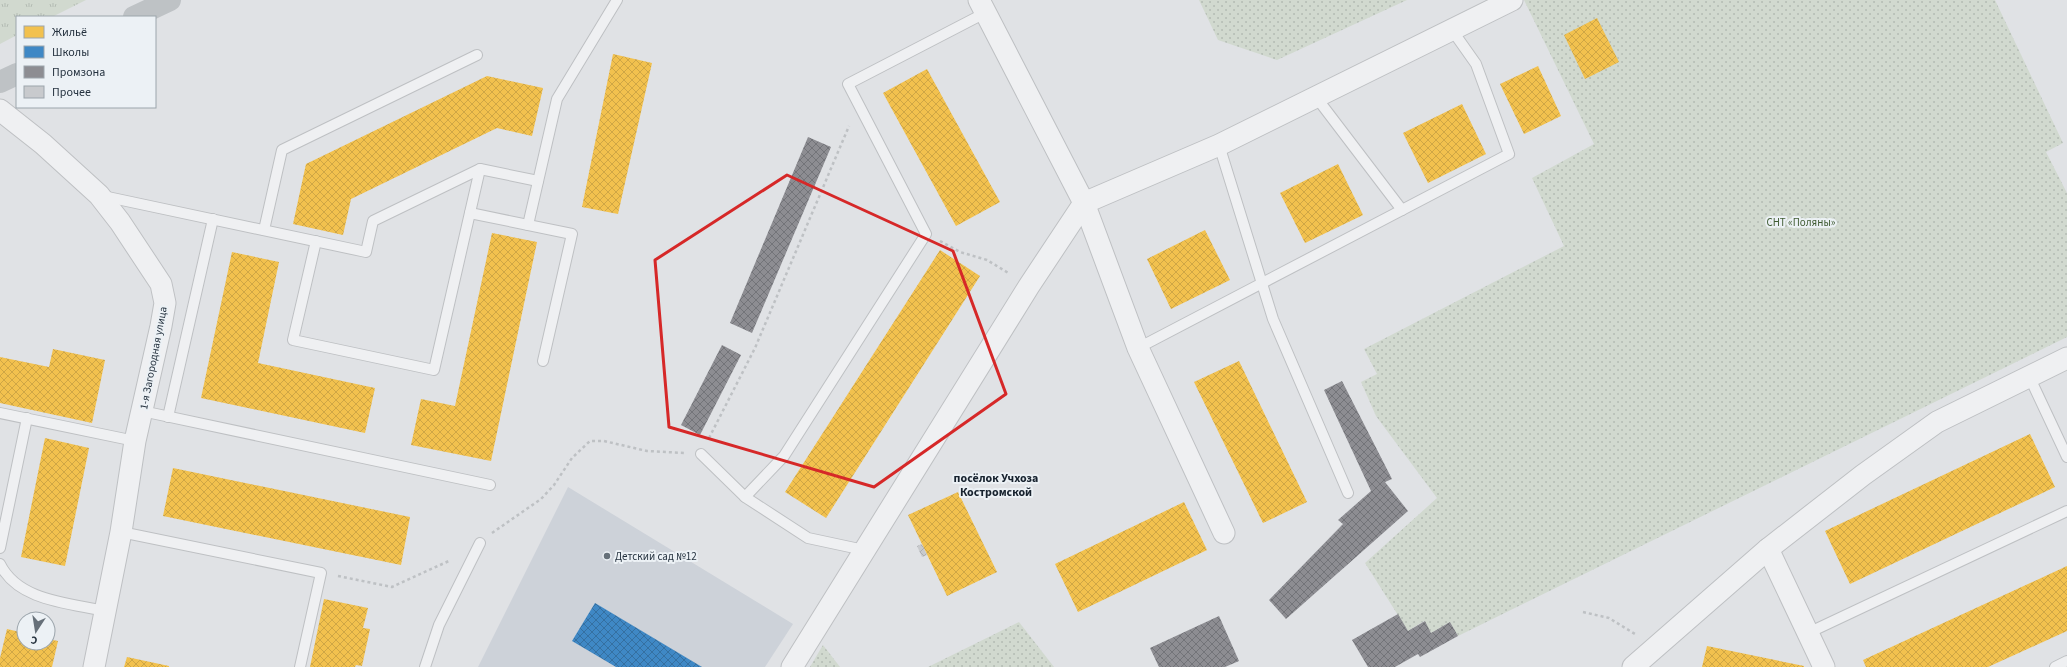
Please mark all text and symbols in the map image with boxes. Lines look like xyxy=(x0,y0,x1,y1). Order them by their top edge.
legend xyxy=(16,16,156,108)
text: Жильё xyxy=(52,24,87,41)
text: Школы xyxy=(52,44,89,61)
text: Промзона xyxy=(52,64,105,81)
text: Прочее xyxy=(52,84,91,101)
park label: СНТ «Поляны» xyxy=(1766,215,1836,230)
street label: 1-я Загородная улица xyxy=(136,305,171,411)
district label: посёлок Учхоза Костромской xyxy=(954,470,1038,501)
place label: Детский сад №12 xyxy=(615,549,697,564)
marker: Детский сад №12 xyxy=(602,551,612,561)
north arrow xyxy=(16,611,56,651)
text: С xyxy=(29,632,39,648)

